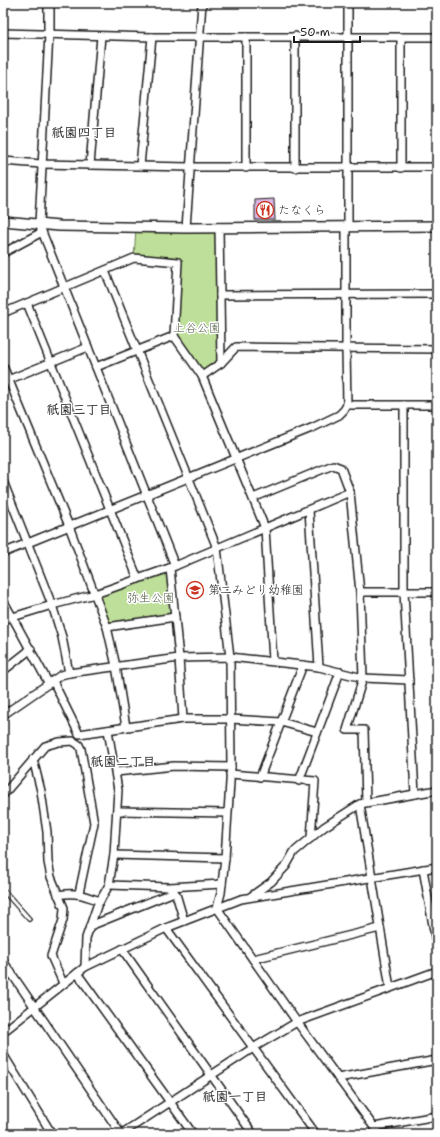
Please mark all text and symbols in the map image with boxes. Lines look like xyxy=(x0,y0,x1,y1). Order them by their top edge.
scale bar xyxy=(294,18,360,44)
text: 50 m xyxy=(300,24,330,40)
district label: 祇園四丁目 xyxy=(51,124,117,141)
restaurant icon: たなくら xyxy=(255,200,275,220)
place label: たなくら xyxy=(278,202,326,218)
park label: 上谷公園 xyxy=(173,320,221,336)
district label: 祇園三丁目 xyxy=(46,401,112,418)
school or university icon: 第二みどり幼稚園 xyxy=(185,580,205,600)
place label: 第二みどり幼稚園 xyxy=(208,582,304,598)
park label: 弥生公園 xyxy=(127,590,175,606)
district label: 祇園二丁目 xyxy=(90,753,156,770)
district label: 祇園一丁目 xyxy=(202,1088,268,1105)

